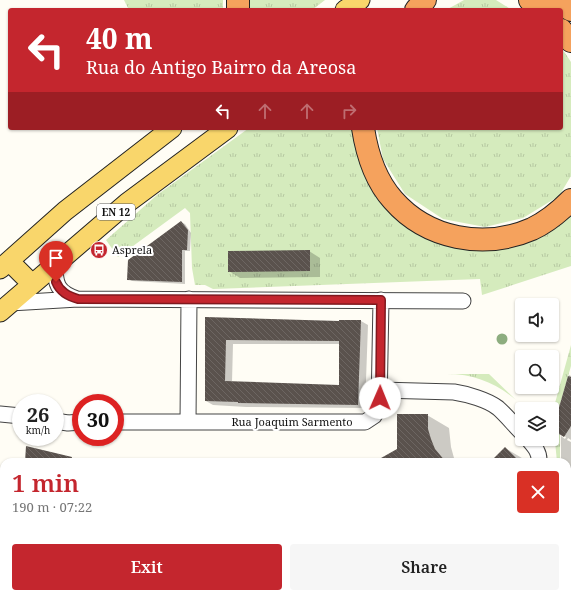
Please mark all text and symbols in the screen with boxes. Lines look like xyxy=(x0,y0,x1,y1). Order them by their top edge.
text: 40 m xyxy=(86,19,153,57)
icon: left xyxy=(20,24,72,76)
text: Rua do Antigo Bairro da Areosa xyxy=(86,55,356,79)
icon: left xyxy=(212,100,234,122)
icon: ahead xyxy=(254,100,276,122)
icon: ahead xyxy=(296,100,318,122)
icon: right xyxy=(338,100,360,122)
road number: EN 12 xyxy=(97,204,135,220)
bus stop icon: Asprela xyxy=(89,240,109,260)
pin xyxy=(39,241,73,282)
place label: Asprela xyxy=(112,242,152,257)
icon: arrive xyxy=(45,247,67,269)
map controls xyxy=(515,298,559,446)
button: sound xyxy=(515,298,559,342)
button: search xyxy=(515,350,559,394)
position arrow xyxy=(359,377,401,419)
speed limit sign: 30 xyxy=(72,394,124,446)
text: 26 xyxy=(27,401,49,428)
button: layers xyxy=(515,402,559,446)
street label: Rua Joaquim Sarmento xyxy=(231,414,353,429)
text: km/h xyxy=(26,423,50,437)
text: 1 min xyxy=(12,466,79,499)
button: close xyxy=(517,471,559,513)
text: 190 m · 07:22 xyxy=(12,498,92,516)
button: Exit xyxy=(12,544,282,590)
button: Share xyxy=(290,544,559,590)

